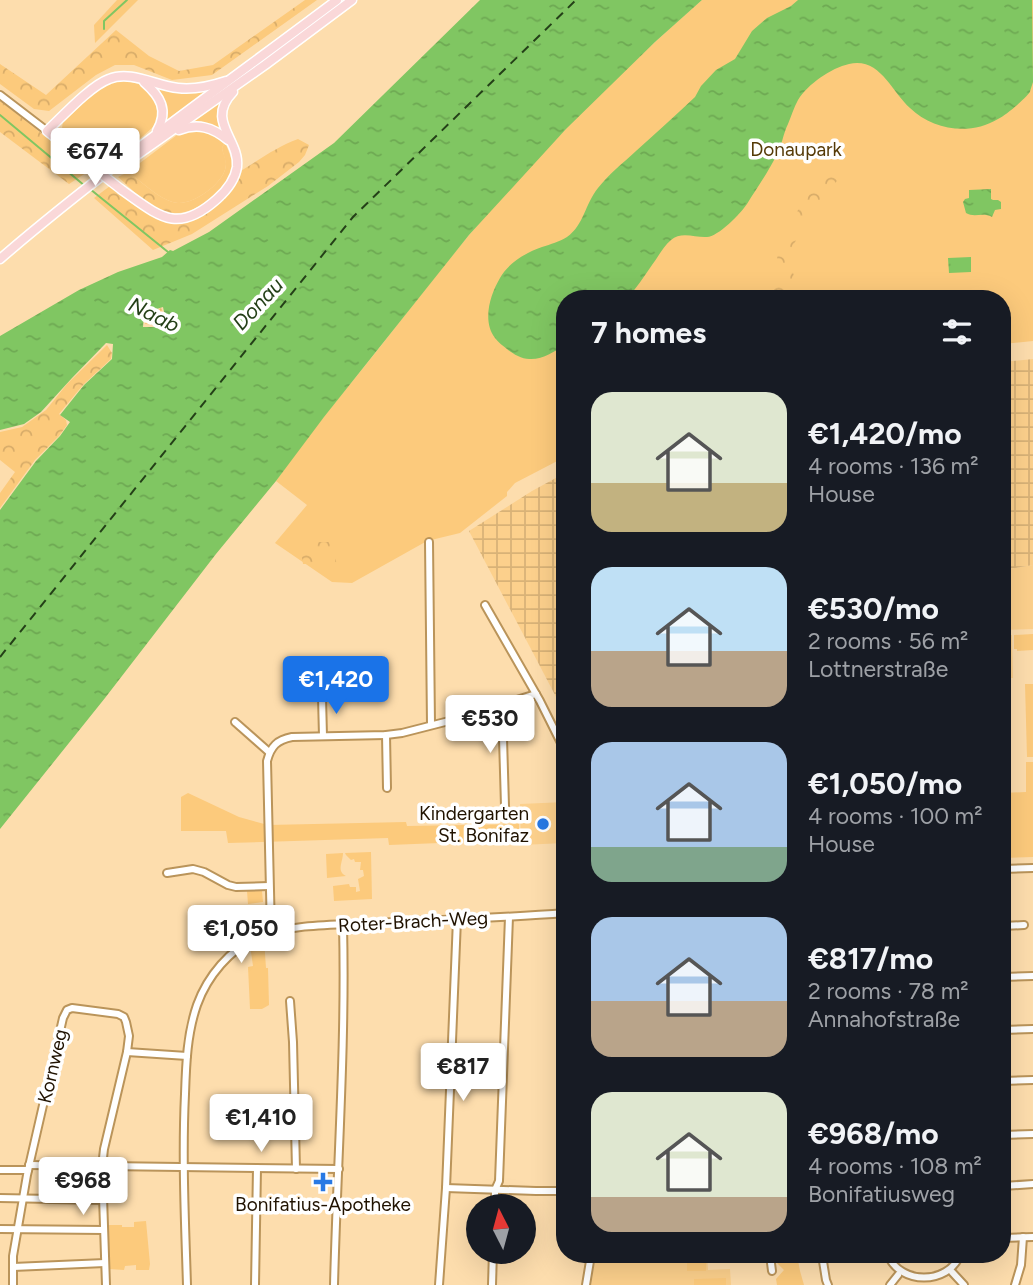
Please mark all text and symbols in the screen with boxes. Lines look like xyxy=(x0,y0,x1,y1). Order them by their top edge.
pin: €674 xyxy=(54,128,136,188)
text: €674 xyxy=(67,137,123,165)
park label: Donaupark xyxy=(750,138,843,161)
water label: Donau xyxy=(227,272,288,335)
water label: Naab xyxy=(125,292,184,337)
icon: filters xyxy=(938,313,976,351)
text: 7 homes xyxy=(591,314,706,351)
text: €1,420/mo xyxy=(808,415,962,452)
icon: home xyxy=(647,420,731,504)
text: 4 rooms · 136 m² xyxy=(808,452,979,480)
text: House xyxy=(808,480,875,508)
text: €530/mo xyxy=(808,590,939,627)
icon: home xyxy=(647,595,731,679)
text: 2 rooms · 56 m² xyxy=(808,627,968,655)
text: Lottnerstraße xyxy=(808,655,948,683)
pin: €1,420 xyxy=(279,656,393,716)
text: €1,420 xyxy=(299,665,373,693)
pin: €530 xyxy=(449,696,531,755)
text: €530 xyxy=(461,704,519,732)
text: €1,050/mo xyxy=(808,765,962,802)
icon: home xyxy=(647,770,731,854)
place label: Kindergarten St. Bonifaz xyxy=(419,802,529,847)
text: 4 rooms · 100 m² xyxy=(808,802,982,830)
marker: Kindergarten St. Bonifaz xyxy=(535,816,551,832)
text: House xyxy=(808,830,875,858)
pin: €1,050 xyxy=(184,906,298,965)
street label: Roter-Brach-Weg xyxy=(337,906,489,937)
text: €1,050 xyxy=(204,914,278,942)
text: €817/mo xyxy=(808,940,933,977)
icon: home xyxy=(647,945,731,1029)
text: 2 rooms · 78 m² xyxy=(808,977,969,1005)
text: Annahofstraße xyxy=(808,1005,960,1033)
street label: Kornweg xyxy=(33,1027,72,1106)
pin: €817 xyxy=(422,1044,504,1103)
text: €817 xyxy=(437,1052,489,1080)
pin: €1,410 xyxy=(204,1094,318,1154)
text: €1,410 xyxy=(226,1103,296,1131)
text: €968/mo xyxy=(808,1115,939,1152)
icon: home xyxy=(647,1120,731,1204)
text: 4 rooms · 108 m² xyxy=(808,1152,982,1180)
pin: €968 xyxy=(42,1158,124,1217)
text: €968 xyxy=(55,1166,111,1194)
marker: Bonifatius-Apotheke xyxy=(315,1174,331,1190)
text: Bonifatiusweg xyxy=(808,1180,955,1208)
place label: Bonifatius-Apotheke xyxy=(235,1193,411,1216)
north arrow xyxy=(466,1194,536,1264)
map controls xyxy=(466,1194,536,1264)

